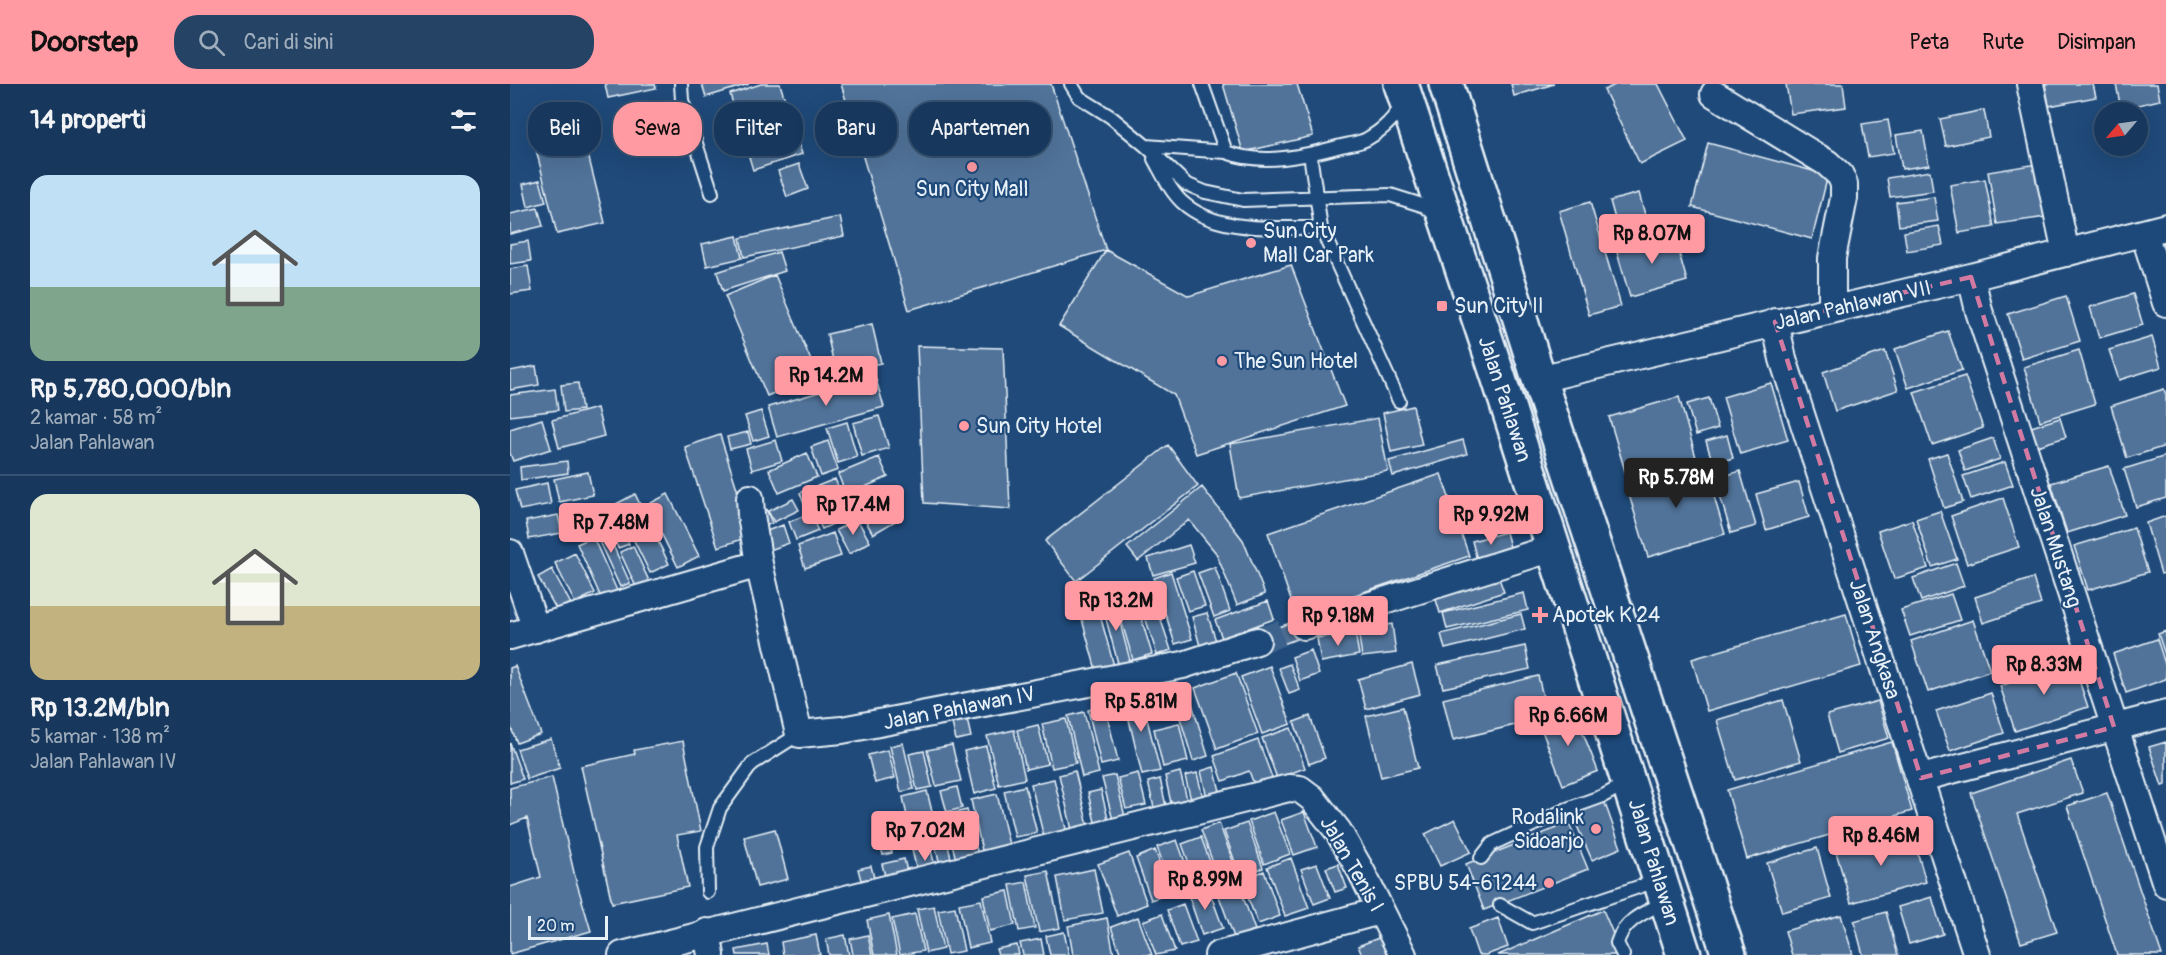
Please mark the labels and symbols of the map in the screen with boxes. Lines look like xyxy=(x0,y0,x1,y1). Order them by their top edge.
north arrow xyxy=(2094,102,2148,156)
marker: Sun City Mall xyxy=(965,160,979,174)
place label: Sun City Mall xyxy=(916,176,1028,203)
pin: Rp 8.07M xyxy=(1590,214,1714,265)
place label: Sun City Mall Car Park xyxy=(1263,218,1374,269)
marker: Sun City Mall Car Park xyxy=(1244,236,1258,250)
street label: Jalan Pahlawan VII xyxy=(1772,274,1934,337)
place label: Sun City II xyxy=(1454,293,1544,320)
marker: Sun City II xyxy=(1435,299,1449,313)
street label: Jalan Pahlawan xyxy=(1471,333,1538,465)
place label: The Sun Hotel xyxy=(1234,348,1358,375)
marker: The Sun Hotel xyxy=(1215,354,1229,368)
pin: Rp 14.2M xyxy=(764,356,888,407)
place label: Sun City Hotel xyxy=(976,413,1102,440)
marker: Sun City Hotel xyxy=(957,419,971,433)
pin: Rp 5.78M xyxy=(1614,458,1738,509)
street label: Jalan Mustang xyxy=(2023,483,2088,611)
pin: Rp 17.4M xyxy=(791,485,915,536)
pin: Rp 9.92M xyxy=(1429,495,1553,546)
pin: Rp 7.48M xyxy=(549,503,673,554)
street label: Jalan Angkasa xyxy=(1843,576,1907,702)
pin: Rp 13.2M xyxy=(1054,581,1178,632)
pin: Rp 9.18M xyxy=(1276,596,1400,647)
place label: Apotek K 24 xyxy=(1552,602,1660,629)
marker: Apotek K 24 xyxy=(1533,608,1547,622)
pin: Rp 8.33M xyxy=(1982,645,2106,696)
street label: Jalan Pahlawan IV xyxy=(881,681,1037,736)
pin: Rp 5.81M xyxy=(1079,682,1203,733)
pin: Rp 6.66M xyxy=(1506,696,1630,747)
street label: Jalan Pahlawan xyxy=(1622,796,1686,929)
place label: Rodalink Sidoarjo xyxy=(1511,804,1584,855)
pin: Rp 7.02M xyxy=(863,811,987,862)
street label: Jalan Tenis I xyxy=(1313,812,1390,917)
pin: Rp 8.46M xyxy=(1819,816,1943,867)
marker: Rodalink Sidoarjo xyxy=(1589,822,1603,836)
pin: Rp 8.99M xyxy=(1143,860,1267,911)
place label: SPBU 54-61244 xyxy=(1394,870,1537,897)
marker: SPBU 54-61244 xyxy=(1542,876,1556,890)
scale bar xyxy=(528,913,608,940)

